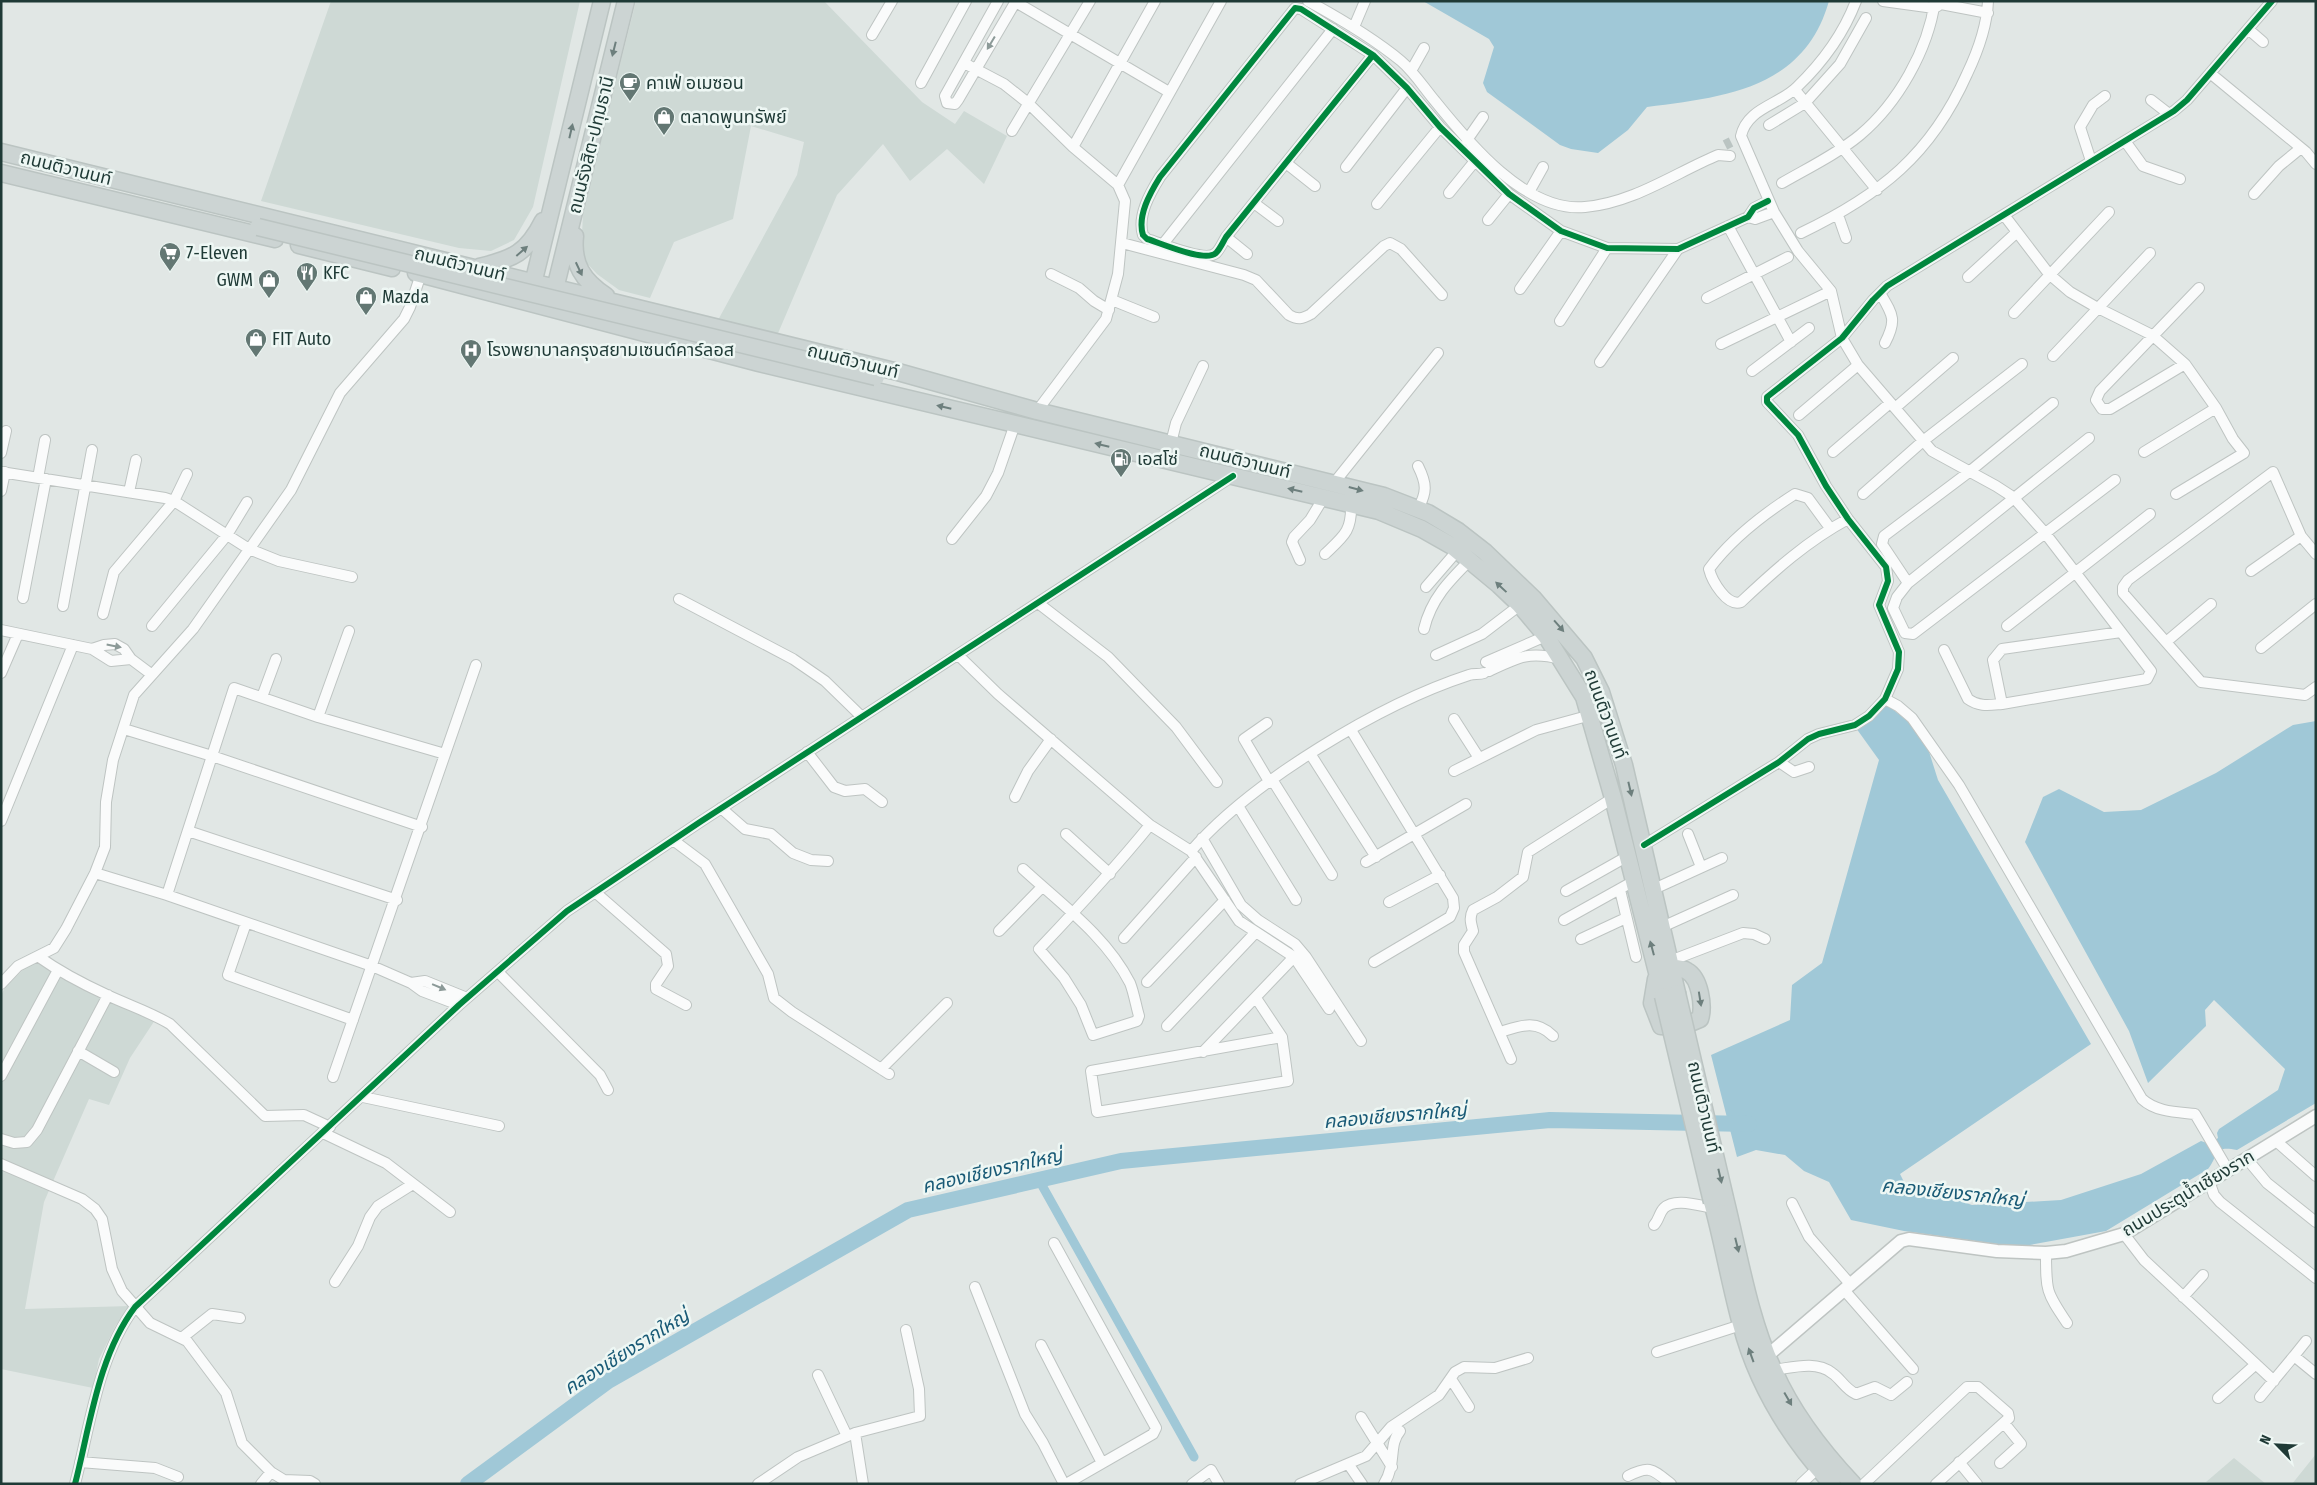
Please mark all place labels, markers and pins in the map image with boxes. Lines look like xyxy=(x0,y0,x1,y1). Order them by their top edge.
cafe icon: คาเฟ่ อเมซอน xyxy=(618,71,642,102)
place label: คาเฟ่ อเมซอน xyxy=(646,72,744,94)
shop icon: ตลาดพูนทรัพย์ xyxy=(652,105,676,136)
place label: ตลาดพูนทรัพย์ xyxy=(680,106,787,129)
supermarket icon: 7-Eleven xyxy=(158,241,182,272)
place label: 7-Eleven xyxy=(186,242,248,264)
restaurant icon: KFC xyxy=(295,261,319,292)
place label: KFC xyxy=(323,262,349,284)
shop icon: GWM xyxy=(257,268,281,299)
place label: GWM xyxy=(216,269,253,291)
shop icon: Mazda xyxy=(354,285,378,316)
place label: Mazda xyxy=(382,286,429,308)
shop icon: FIT Auto xyxy=(244,327,268,358)
place label: FIT Auto xyxy=(272,328,331,350)
hospital icon: โรงพยาบาลกรุงสยามเซนต์คาร์ลอส xyxy=(459,338,483,369)
place label: โรงพยาบาลกรุงสยามเซนต์คาร์ลอส xyxy=(487,339,734,361)
fuel station icon: เอสโซ่ xyxy=(1109,447,1133,478)
place label: เอสโซ่ xyxy=(1137,448,1178,470)

